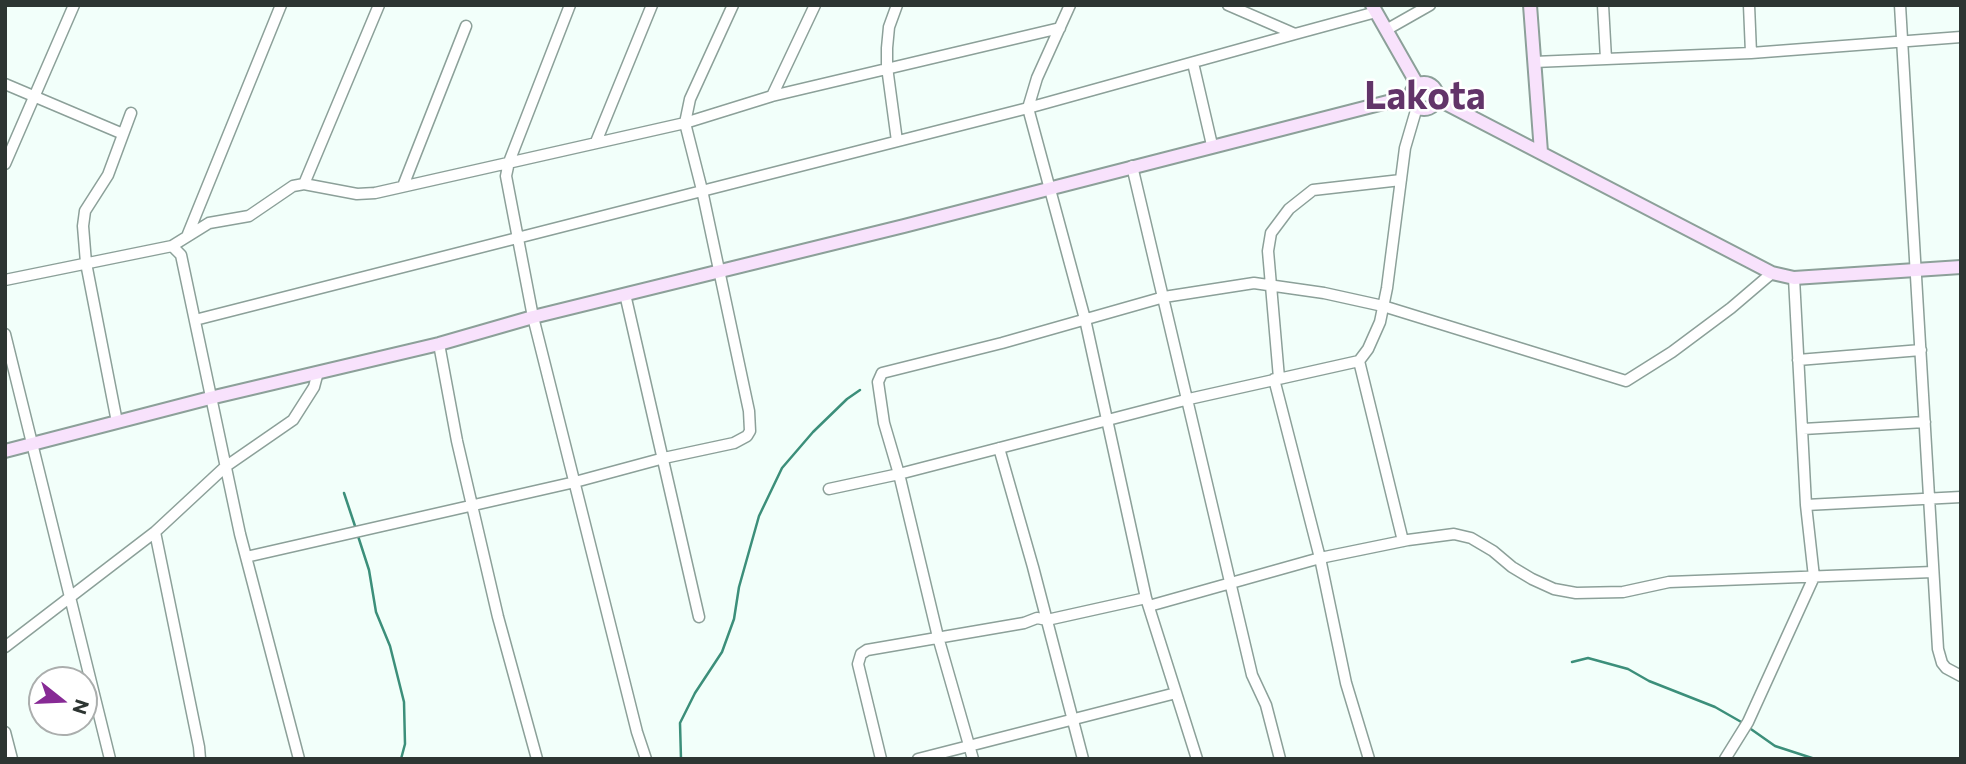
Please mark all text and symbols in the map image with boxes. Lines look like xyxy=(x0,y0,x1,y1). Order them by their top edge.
district label: Lakota xyxy=(1364,73,1486,119)
north arrow xyxy=(28,666,98,736)
text: N xyxy=(68,697,95,717)

